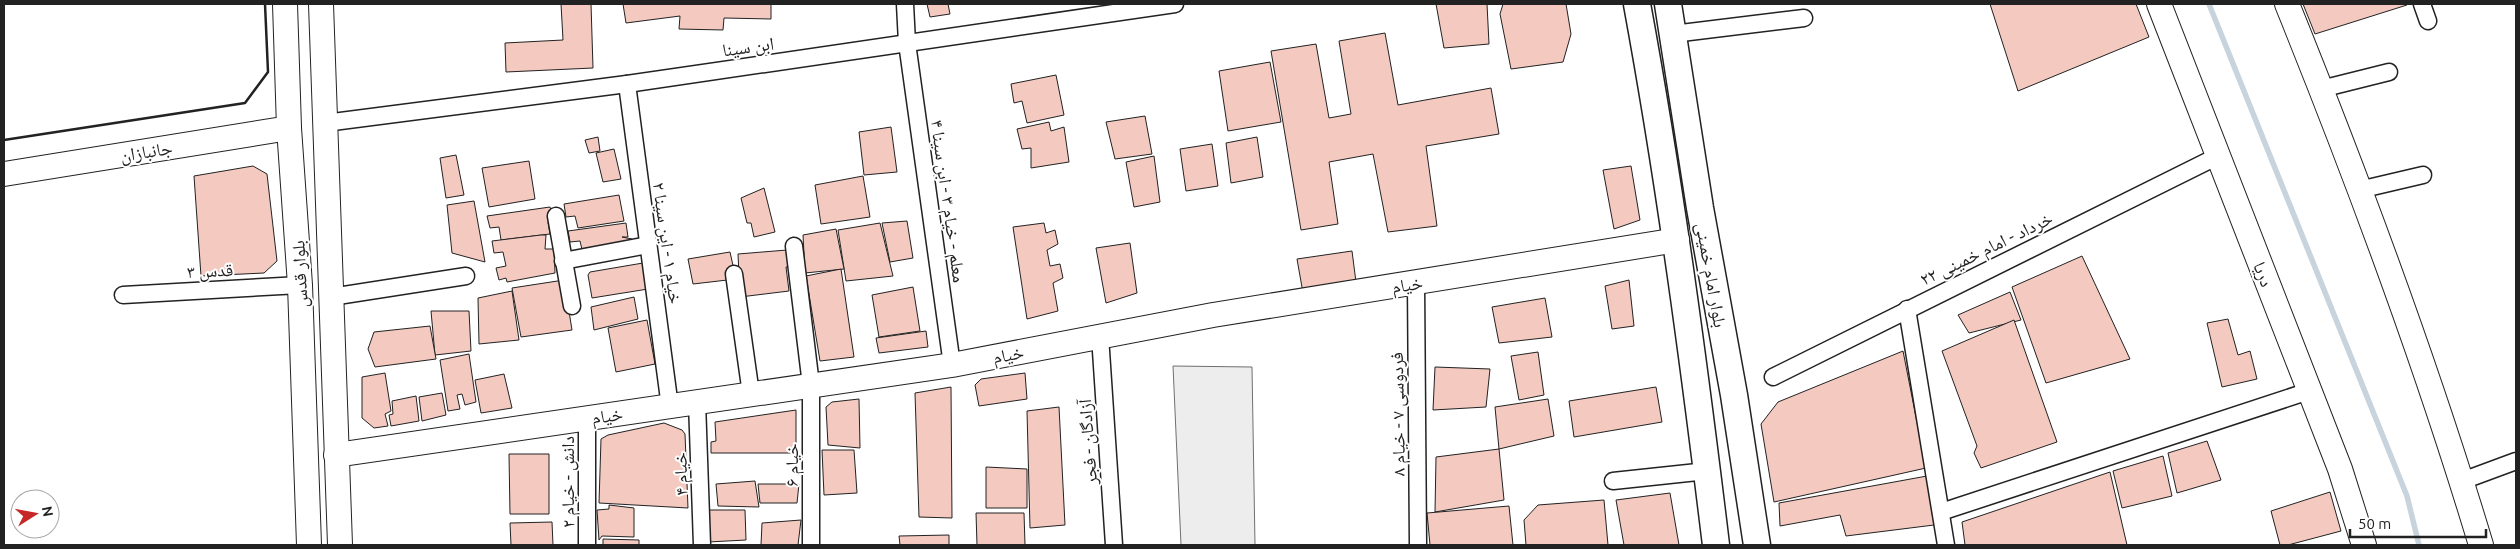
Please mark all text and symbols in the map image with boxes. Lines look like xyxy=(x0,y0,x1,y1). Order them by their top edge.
street label: ابن سینا xyxy=(721,32,775,62)
street label: معلم - خیام ۳ - ابن سینا ۴ xyxy=(925,118,970,284)
street label: جانبازان xyxy=(118,137,174,167)
street label: خیام ۱ - این سینا ۲ xyxy=(647,181,686,305)
street label: خرداد - امام خمینی ۲۲ xyxy=(1917,207,2057,291)
street label: بلوار امام خمینی xyxy=(1690,221,1731,330)
street label: بلوار قدس xyxy=(287,240,313,308)
street label: قدس ۳ xyxy=(186,259,234,283)
street label: دریا xyxy=(2249,259,2278,290)
street label: خیام xyxy=(1390,272,1424,299)
street label: خیام xyxy=(991,341,1026,370)
street label: فردوسی ۷ - خیام ۸ xyxy=(1386,352,1411,476)
street label: آزادگان - فجر xyxy=(1074,398,1102,486)
street label: خیام xyxy=(590,403,624,430)
street label: دانش - خیام ۲ xyxy=(557,436,580,528)
street label: خیام ۶ xyxy=(781,443,804,487)
street label: خیام ۴ xyxy=(669,452,694,496)
north arrow xyxy=(10,489,60,539)
text: N xyxy=(39,505,57,518)
scale bar xyxy=(2350,506,2486,538)
text: 50 m xyxy=(2358,515,2391,532)

